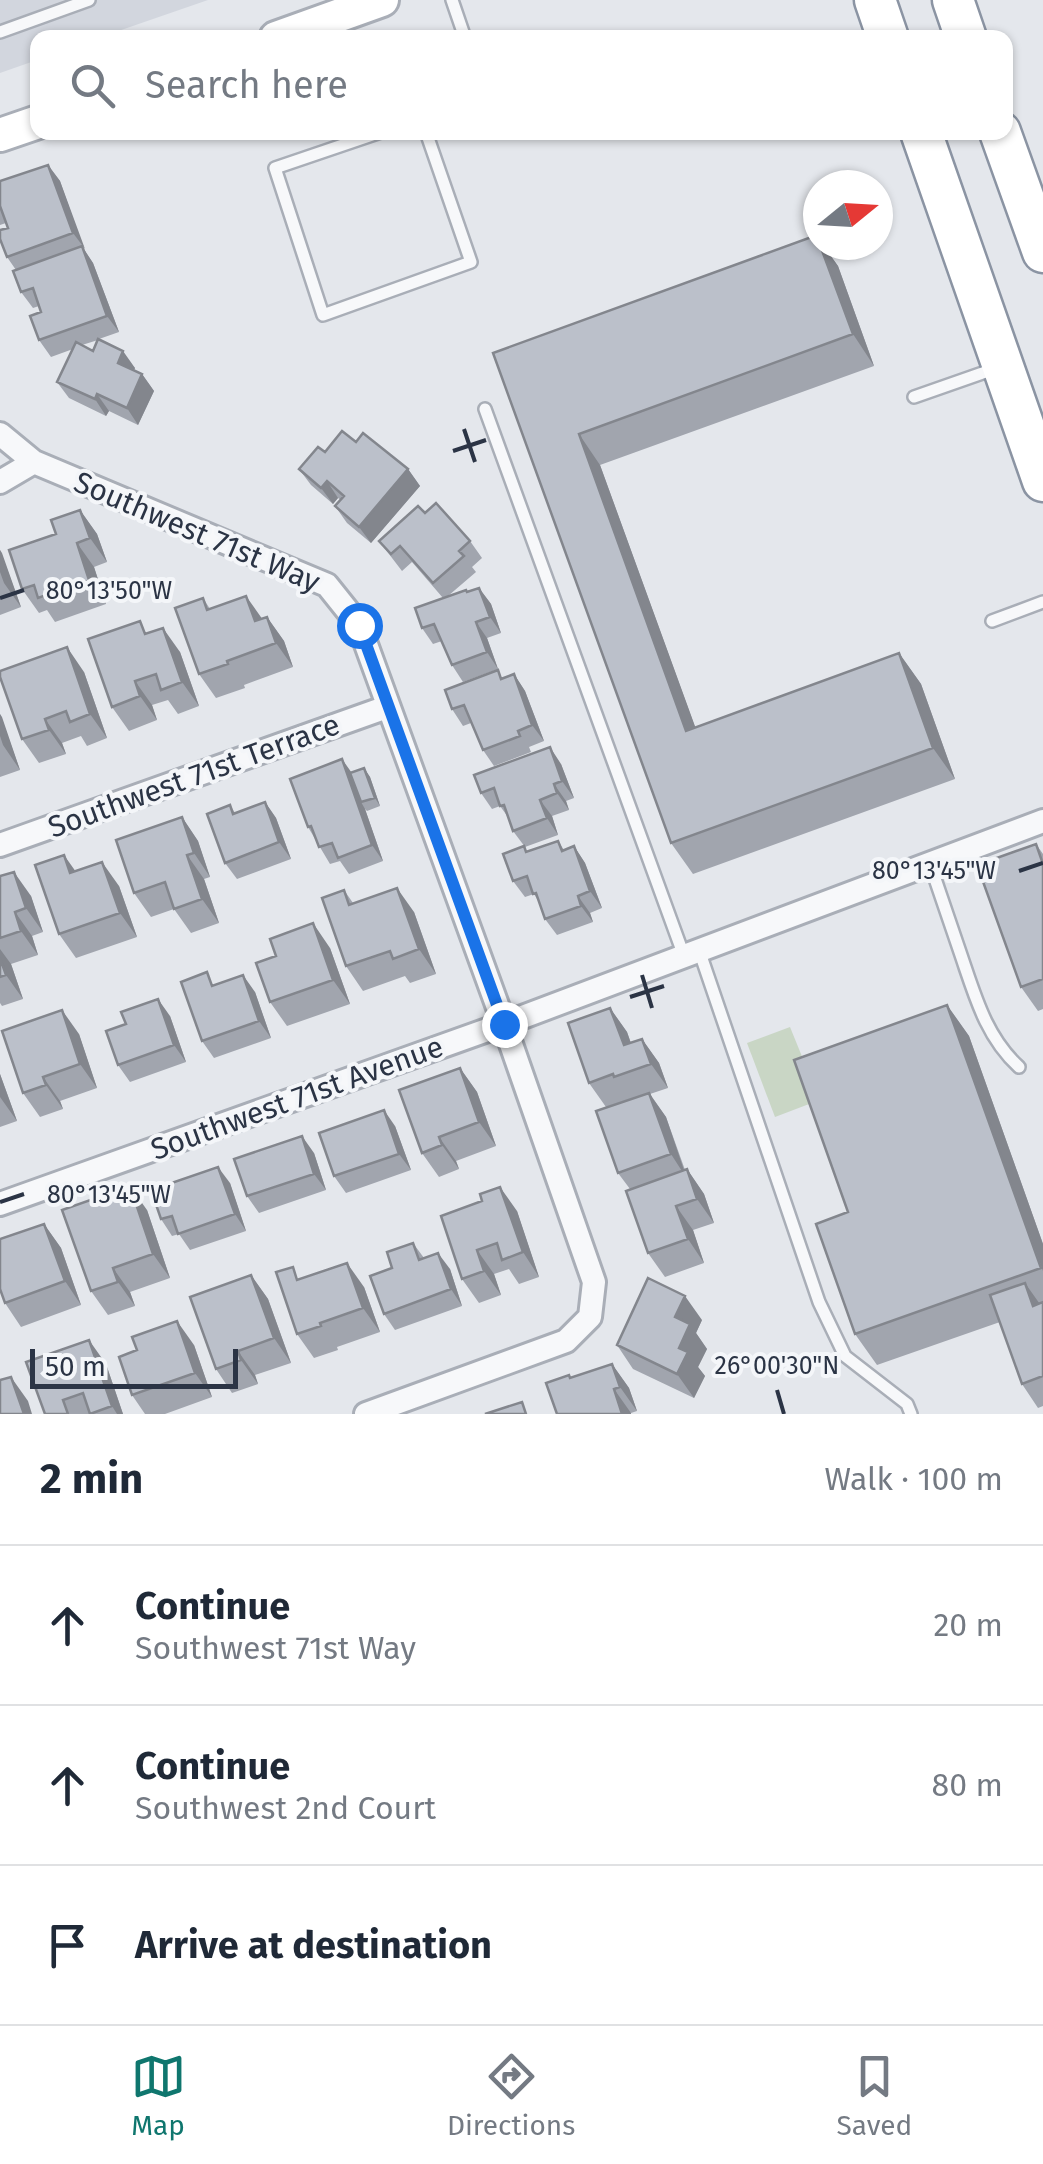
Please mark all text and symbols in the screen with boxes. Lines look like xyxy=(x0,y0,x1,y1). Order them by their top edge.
search box xyxy=(30,30,1013,140)
icon: search xyxy=(65,58,120,113)
text: Search here xyxy=(145,62,348,108)
north arrow xyxy=(803,170,893,260)
street label: Southwest 71st Way xyxy=(69,464,326,600)
text: 80°13'50"W xyxy=(46,576,173,606)
route start xyxy=(337,603,383,649)
street label: Southwest 71st Terrace xyxy=(43,706,345,846)
text: 80°13'45"W xyxy=(872,856,996,886)
route end xyxy=(482,1002,528,1048)
street label: Southwest 71st Avenue xyxy=(146,1028,448,1168)
text: 80°13'45"W xyxy=(47,1180,171,1210)
scale bar xyxy=(30,1344,238,1388)
text: 50 m xyxy=(45,1350,106,1383)
text: 26°00'30"N xyxy=(715,1351,839,1381)
text: 2 min xyxy=(40,1454,143,1504)
text: Walk · 100 m xyxy=(825,1460,1003,1498)
text: Continue xyxy=(135,1583,290,1629)
icon: ahead xyxy=(40,1598,95,1653)
text: 20 m xyxy=(933,1606,1003,1644)
text: Southwest 71st Way xyxy=(135,1629,416,1667)
text: Continue xyxy=(135,1743,290,1789)
icon: ahead xyxy=(40,1758,95,1813)
text: 80 m xyxy=(932,1766,1003,1804)
text: Southwest 2nd Court xyxy=(135,1789,436,1827)
icon: arrive xyxy=(40,1918,95,1973)
text: Arrive at destination xyxy=(135,1922,492,1968)
tab: Map xyxy=(131,2049,186,2142)
tab: Directions xyxy=(447,2049,575,2142)
tab: Saved xyxy=(837,2049,912,2142)

